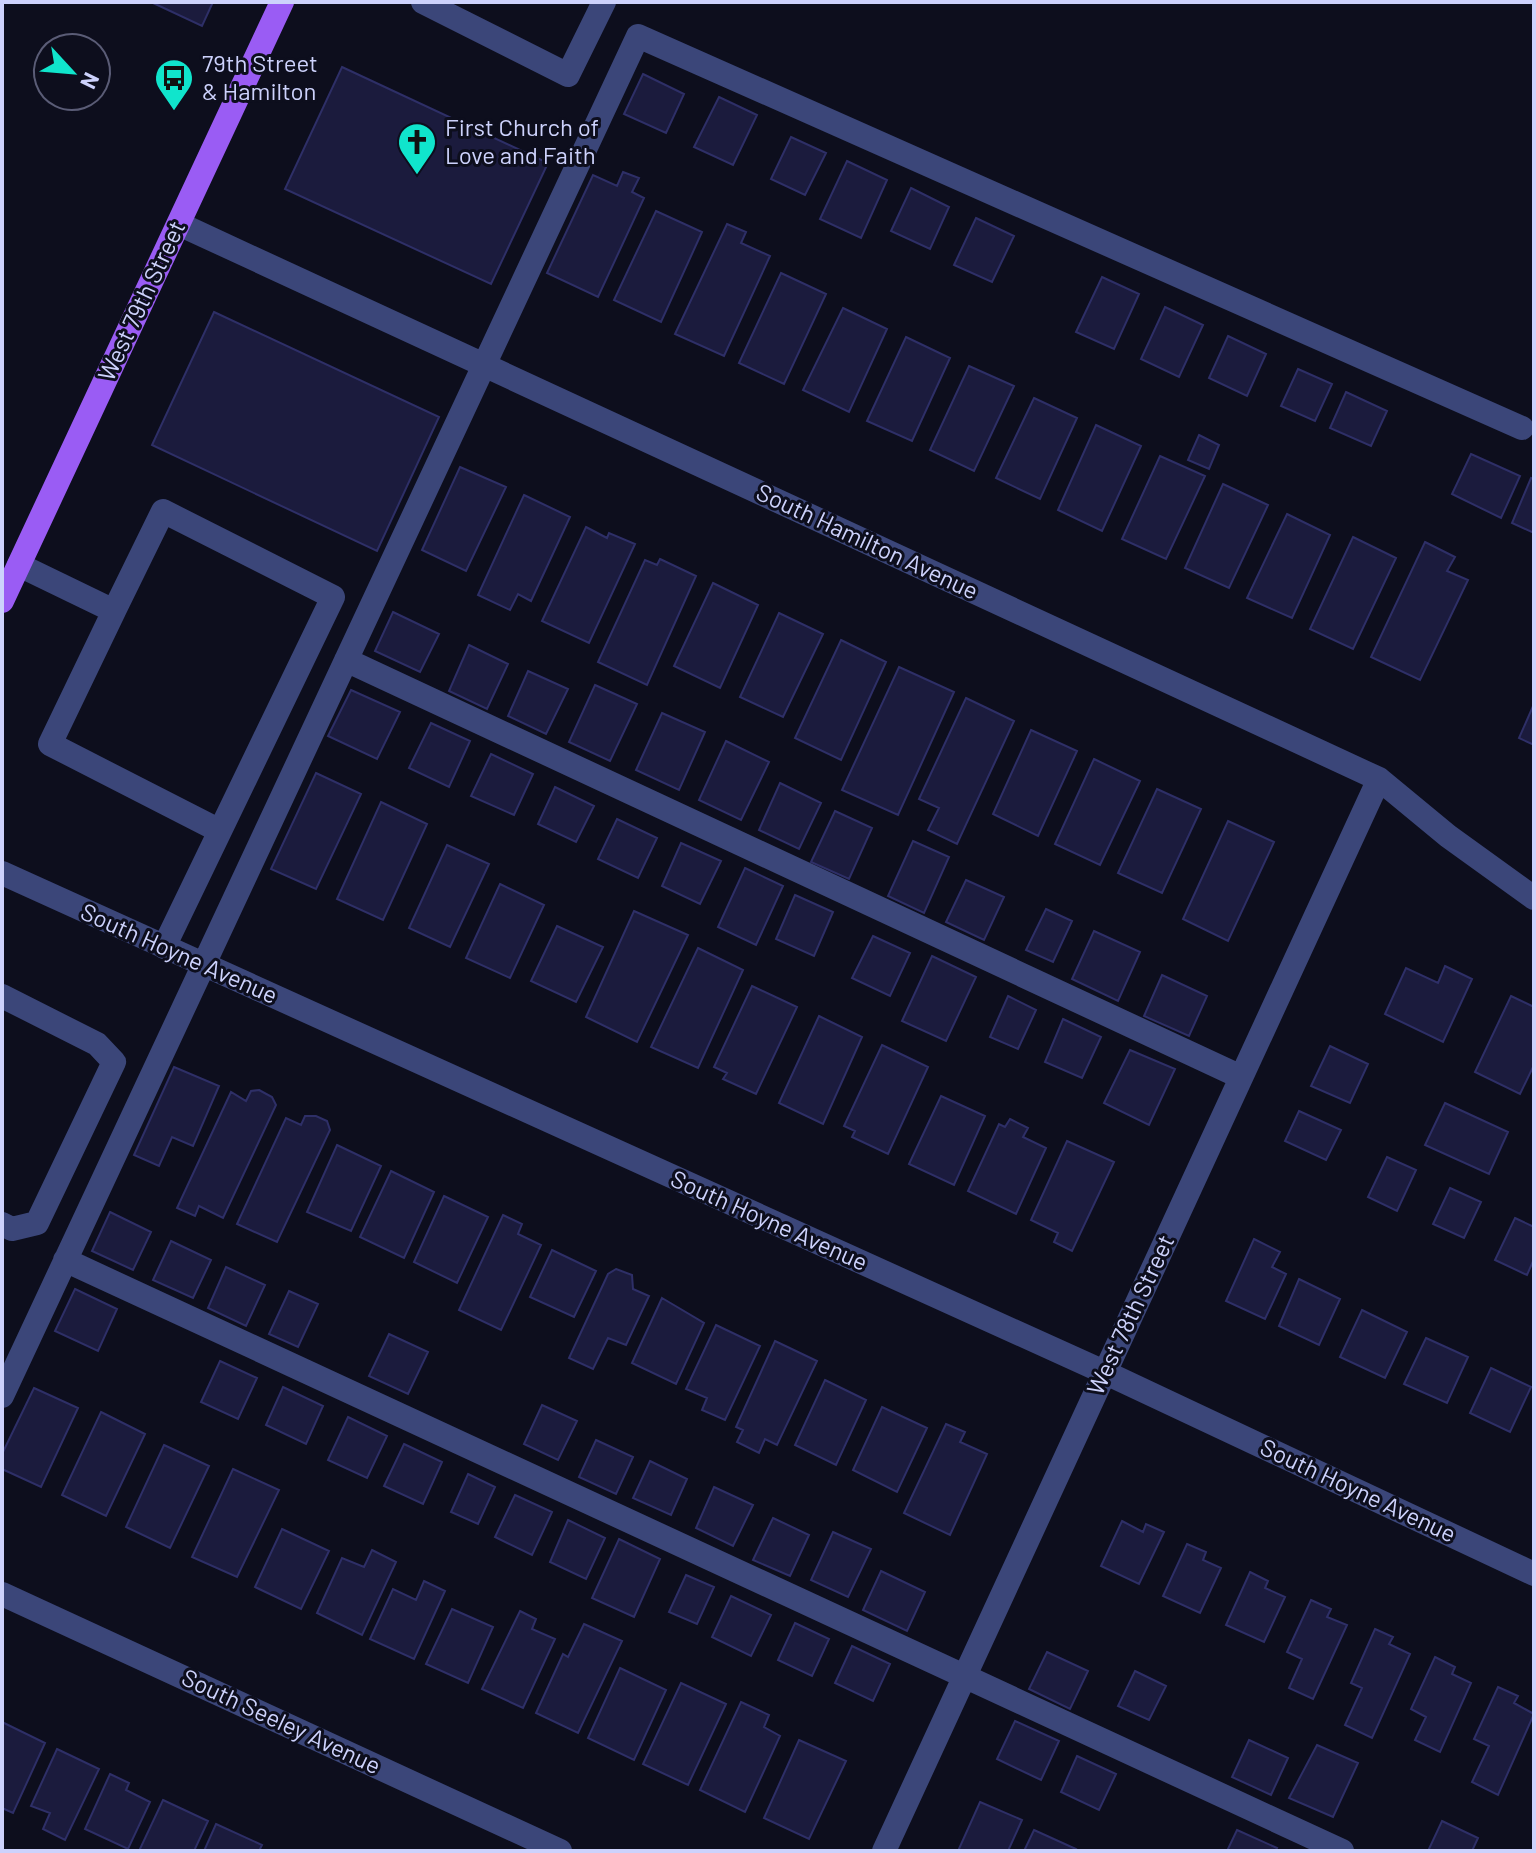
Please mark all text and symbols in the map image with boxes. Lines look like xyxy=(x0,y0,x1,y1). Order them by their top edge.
north arrow xyxy=(32,32,112,112)
place label: 79th Street & Hamilton xyxy=(202,48,318,105)
bus stop icon: 79th Street & Hamilton xyxy=(153,57,195,112)
text: N xyxy=(76,69,106,93)
place label: First Church of Love and Faith xyxy=(445,112,599,169)
church icon: First Church of Love and Faith xyxy=(396,121,438,176)
street label: West 79th Street xyxy=(91,216,190,385)
street label: South Hamilton Avenue xyxy=(752,477,983,605)
street label: South Hoyne Avenue xyxy=(77,896,283,1009)
street label: South Hoyne Avenue xyxy=(667,1163,873,1276)
street label: West 78th Street xyxy=(1080,1230,1179,1399)
street label: South Hoyne Avenue xyxy=(1256,1432,1461,1548)
street label: South Seeley Avenue xyxy=(178,1662,386,1779)

